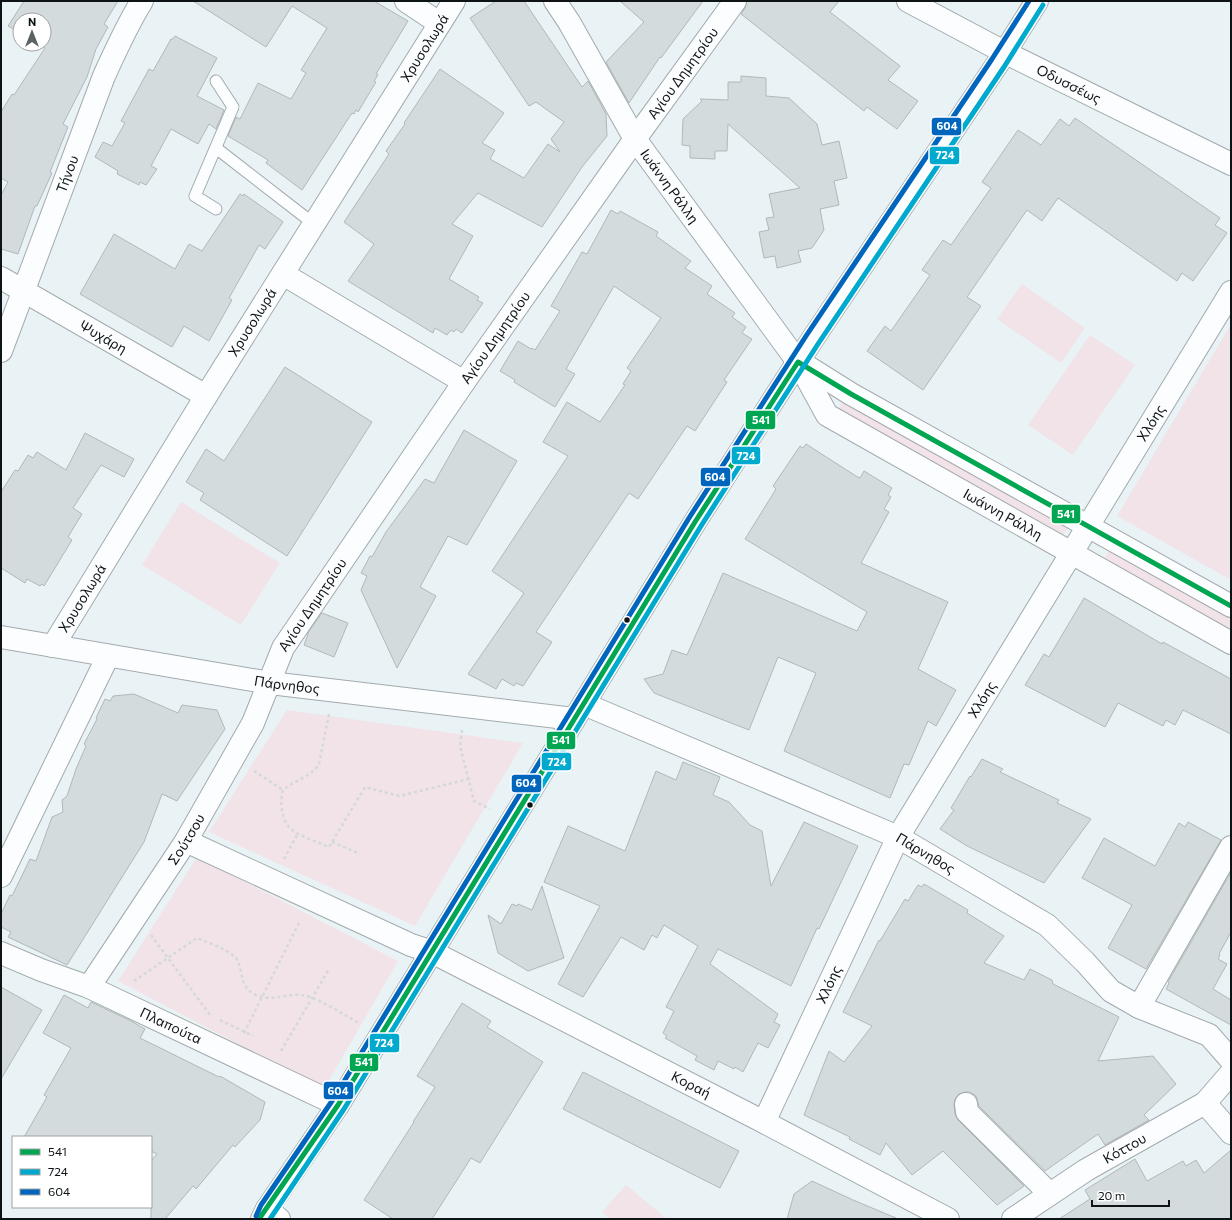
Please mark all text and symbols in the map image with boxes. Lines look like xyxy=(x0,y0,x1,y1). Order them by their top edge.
street label: Χρυσολωρά xyxy=(396,11,452,85)
north arrow xyxy=(12,12,52,52)
text: N xyxy=(28,15,36,28)
street label: Αγίου Δημητρίου xyxy=(643,24,721,122)
street label: Οδυσσέως xyxy=(1034,60,1104,107)
line badge: 604 xyxy=(931,117,962,136)
text: 604 xyxy=(937,119,958,132)
street label: Ιωάννη Ράλλη xyxy=(637,145,703,226)
line badge: 724 xyxy=(929,146,960,165)
text: 724 xyxy=(936,148,955,161)
street label: Τήνου xyxy=(52,153,82,195)
street label: Χρυσολωρά xyxy=(224,285,280,359)
street label: Αγίου Δημητρίου xyxy=(457,288,533,387)
street label: Ψυχάρη xyxy=(77,316,130,357)
street label: Χλόης xyxy=(1133,401,1168,444)
line badge: 541 xyxy=(745,410,776,430)
text: 541 xyxy=(752,413,770,426)
line badge: 724 xyxy=(731,446,761,465)
text: 724 xyxy=(737,449,756,462)
line badge: 604 xyxy=(700,467,731,487)
text: 604 xyxy=(705,470,726,483)
street label: Ιωάννη Ράλλη xyxy=(960,485,1046,543)
line badge: 541 xyxy=(1051,504,1081,524)
text: 541 xyxy=(1057,507,1075,520)
street label: Αγίου Δημητρίου xyxy=(274,555,350,654)
street label: Χρυσολωρά xyxy=(54,561,109,635)
unlabelled marker xyxy=(622,615,632,625)
street label: Πάρνηθος xyxy=(253,671,321,697)
street label: Χλόης xyxy=(964,678,999,721)
line badge: 541 xyxy=(546,731,576,750)
text: 541 xyxy=(552,733,570,746)
line badge: 724 xyxy=(541,752,572,771)
text: 724 xyxy=(548,755,567,768)
line badge: 604 xyxy=(511,774,542,793)
text: 604 xyxy=(516,776,537,789)
unlabelled marker xyxy=(525,800,535,810)
street label: Σούτσου xyxy=(164,810,208,868)
street label: Πάρνηθος xyxy=(893,829,958,877)
street label: Χλόης xyxy=(812,962,844,1006)
street label: Πλαπούτα xyxy=(138,1003,205,1047)
line badge: 724 xyxy=(369,1033,400,1053)
text: 724 xyxy=(375,1036,394,1049)
line badge: 541 xyxy=(349,1053,379,1072)
text: 541 xyxy=(355,1055,373,1068)
street label: Κοραή xyxy=(669,1067,714,1101)
line badge: 604 xyxy=(323,1081,354,1100)
text: 604 xyxy=(328,1084,349,1097)
street label: Κόττου xyxy=(1100,1129,1149,1167)
legend xyxy=(12,1136,152,1208)
text: 541 xyxy=(48,1144,67,1158)
text: 724 xyxy=(48,1164,68,1178)
scale bar xyxy=(1092,1182,1169,1208)
text: 604 xyxy=(48,1184,70,1198)
text: 20 m xyxy=(1098,1188,1125,1202)

